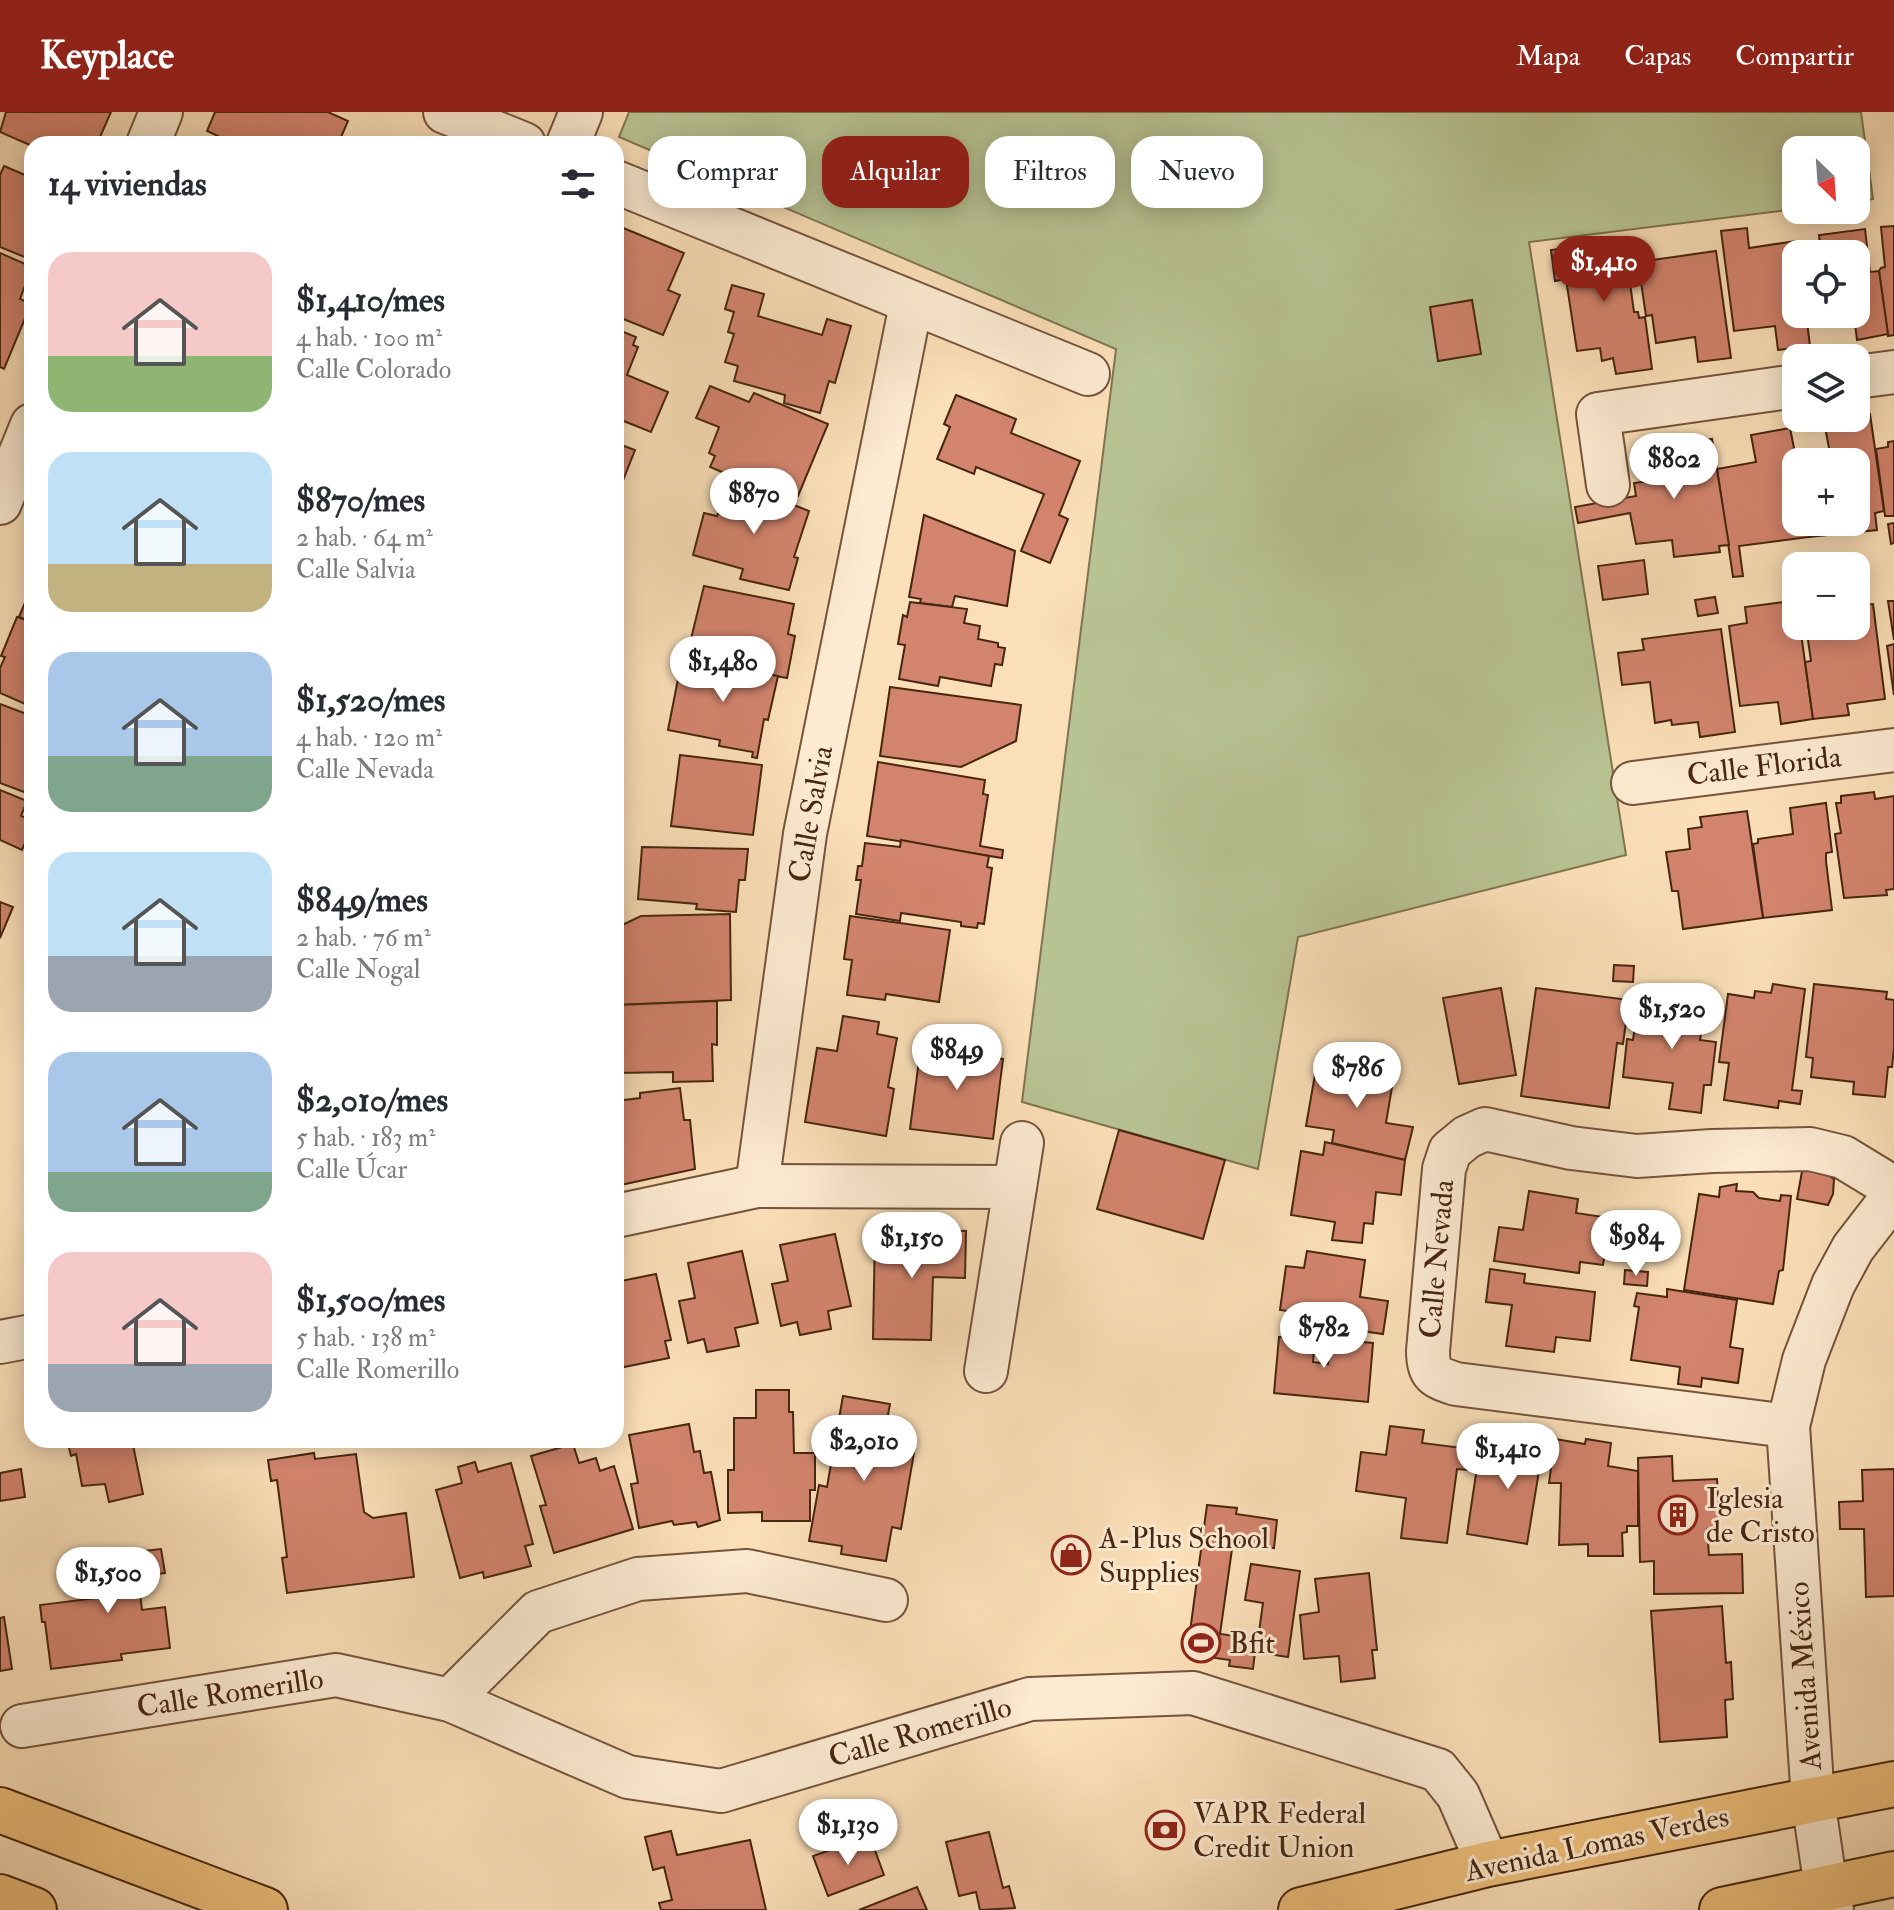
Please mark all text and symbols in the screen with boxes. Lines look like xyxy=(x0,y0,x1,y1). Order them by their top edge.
text: Keyplace xyxy=(40,32,174,80)
text: Mapa xyxy=(1516,39,1580,74)
text: Capas xyxy=(1624,39,1691,74)
text: Compartir xyxy=(1735,39,1854,74)
chip: Comprar xyxy=(648,136,806,208)
chip: Alquilar xyxy=(822,136,969,208)
chip: Filtros xyxy=(985,136,1115,208)
chip: Nuevo xyxy=(1131,136,1263,208)
north arrow xyxy=(1782,136,1870,224)
map controls xyxy=(1782,136,1870,640)
icon: filters xyxy=(556,162,600,206)
text: 14 viviendas xyxy=(48,163,207,206)
pin: $1,410 xyxy=(1539,236,1669,304)
button: locate xyxy=(1782,240,1870,328)
text: $1,410 xyxy=(1570,246,1638,278)
text: $1,410/mes xyxy=(296,279,445,322)
icon: home xyxy=(112,284,208,380)
text: 4 hab. · 100 m² xyxy=(296,322,442,354)
button: layers xyxy=(1782,344,1870,432)
text: Calle Colorado xyxy=(296,354,451,386)
pin: $802 xyxy=(1627,433,1721,501)
text: $802 xyxy=(1647,443,1701,475)
button: + xyxy=(1782,448,1870,536)
pin: $870 xyxy=(707,468,801,536)
text: $870 xyxy=(728,478,780,510)
text: $870/mes xyxy=(296,479,425,522)
icon: home xyxy=(112,484,208,580)
text: 2 hab. · 64 m² xyxy=(296,522,433,554)
button: − xyxy=(1782,552,1870,640)
text: Calle Salvia xyxy=(296,554,416,586)
pin: $1,480 xyxy=(658,636,788,704)
text: $1,480 xyxy=(688,646,758,678)
text: $1,520/mes xyxy=(296,679,445,722)
icon: home xyxy=(112,684,208,780)
text: 4 hab. · 120 m² xyxy=(296,722,442,754)
street label: Calle Florida xyxy=(1685,738,1844,794)
street label: Calle Salvia xyxy=(781,742,841,885)
text: Calle Nevada xyxy=(296,754,434,786)
text: $849/mes xyxy=(296,879,428,922)
icon: home xyxy=(112,884,208,980)
text: 2 hab. · 76 m² xyxy=(296,922,431,954)
text: Calle Nogal xyxy=(296,954,421,986)
pin: $1,520 xyxy=(1607,983,1737,1051)
text: $1,520 xyxy=(1638,993,1706,1025)
pin: $849 xyxy=(910,1024,1004,1092)
text: $849 xyxy=(930,1034,984,1066)
pin: $786 xyxy=(1310,1042,1404,1110)
text: $786 xyxy=(1331,1052,1383,1084)
text: $2,010/mes xyxy=(296,1079,448,1122)
icon: home xyxy=(112,1084,208,1180)
text: 5 hab. · 183 m² xyxy=(296,1122,436,1154)
text: Calle Úcar xyxy=(296,1154,407,1186)
street label: Calle Nevada xyxy=(1412,1177,1462,1340)
pin: $984 xyxy=(1589,1210,1683,1278)
pin: $1,150 xyxy=(847,1212,977,1280)
text: $984 xyxy=(1609,1220,1663,1252)
text: $1,150 xyxy=(880,1222,944,1254)
text: $1,500/mes xyxy=(296,1279,445,1322)
icon: home xyxy=(112,1284,208,1380)
pin: $782 xyxy=(1277,1302,1371,1370)
text: $782 xyxy=(1298,1312,1350,1344)
text: 5 hab. · 138 m² xyxy=(296,1322,436,1354)
text: Calle Romerillo xyxy=(296,1354,459,1386)
pin: $2,010 xyxy=(799,1415,929,1483)
pin: $1,410 xyxy=(1443,1423,1573,1491)
text: $2,010 xyxy=(829,1425,899,1457)
text: $1,410 xyxy=(1474,1433,1542,1465)
place label: Iglesia de Cristo xyxy=(1706,1480,1815,1551)
building icon: Iglesia de Cristo xyxy=(1657,1494,1699,1536)
place label: A-Plus School Supplies xyxy=(1098,1520,1269,1591)
shop icon: A-Plus School Supplies xyxy=(1050,1534,1092,1576)
pin: $1,500 xyxy=(43,1547,173,1615)
text: $1,500 xyxy=(74,1557,142,1589)
street label: Avenida México xyxy=(1780,1580,1830,1773)
sports icon: Bfit xyxy=(1180,1622,1222,1664)
place label: Bfit xyxy=(1229,1625,1275,1662)
street label: Calle Romerillo xyxy=(134,1660,326,1726)
street label: Calle Romerillo xyxy=(824,1688,1016,1776)
place label: VAPR Federal Credit Union xyxy=(1193,1795,1367,1866)
street label: Avenida Lomas Verdes xyxy=(1461,1798,1732,1890)
pin: $1,130 xyxy=(783,1799,913,1867)
text: $1,130 xyxy=(817,1809,879,1841)
bank icon: VAPR Federal Credit Union xyxy=(1144,1809,1186,1851)

